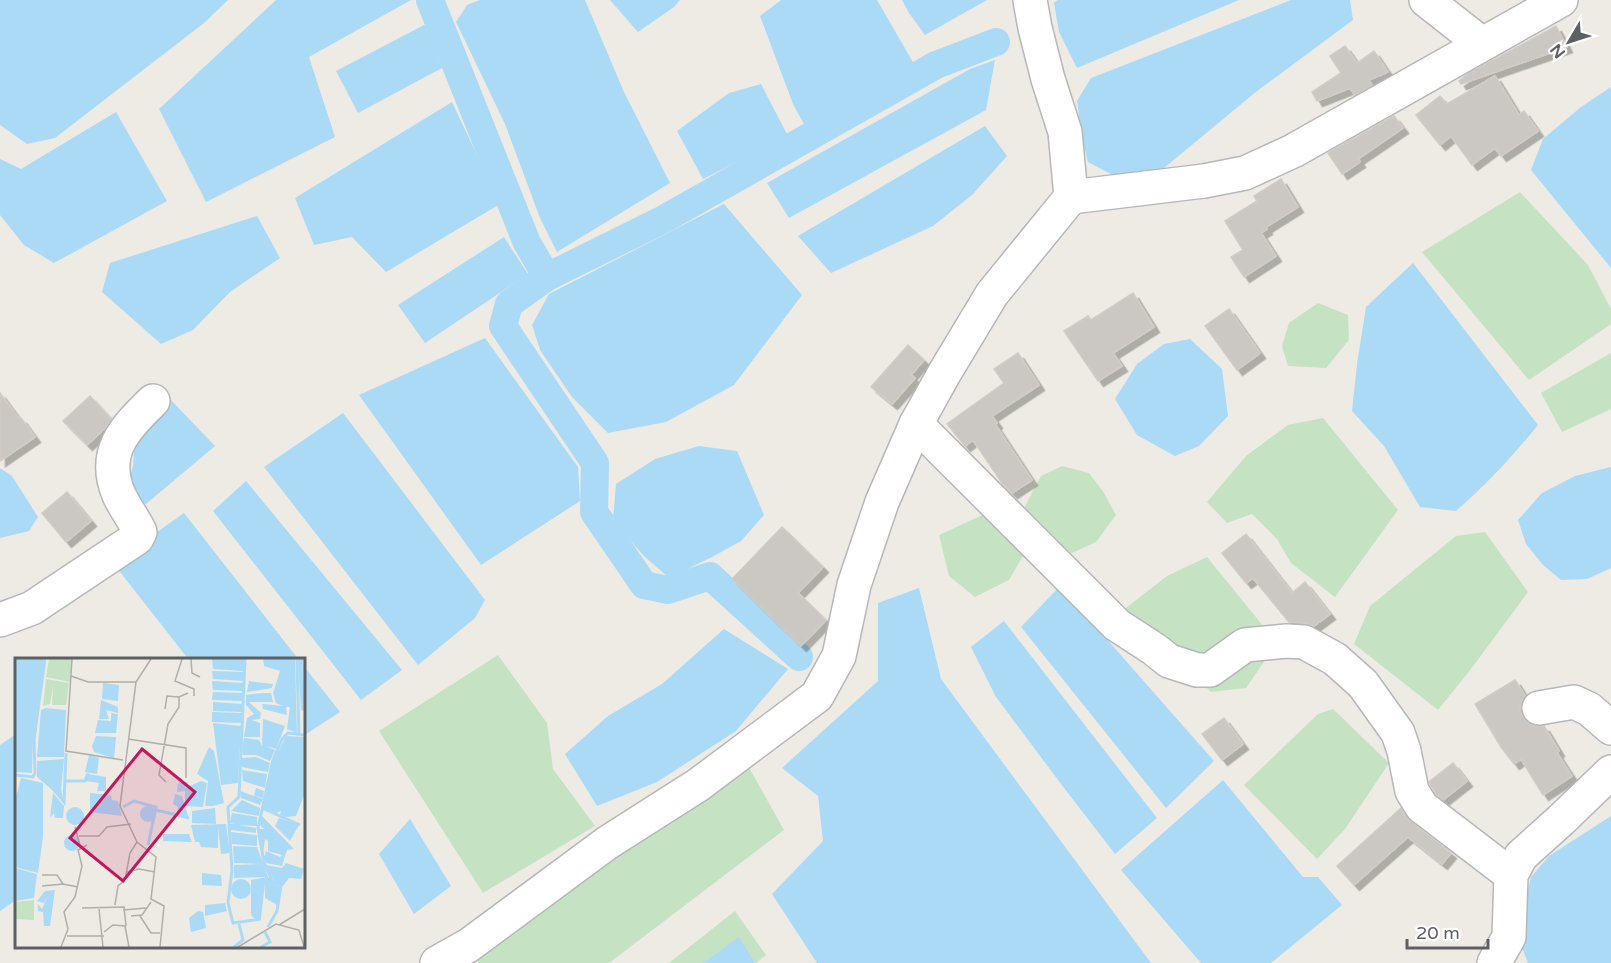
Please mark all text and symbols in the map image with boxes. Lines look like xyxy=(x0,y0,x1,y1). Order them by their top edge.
north arrow xyxy=(1539,12,1599,72)
text: N xyxy=(1546,40,1570,62)
inset map xyxy=(15,658,304,948)
scale bar xyxy=(1407,912,1488,950)
text: 20 m xyxy=(1416,922,1460,944)

